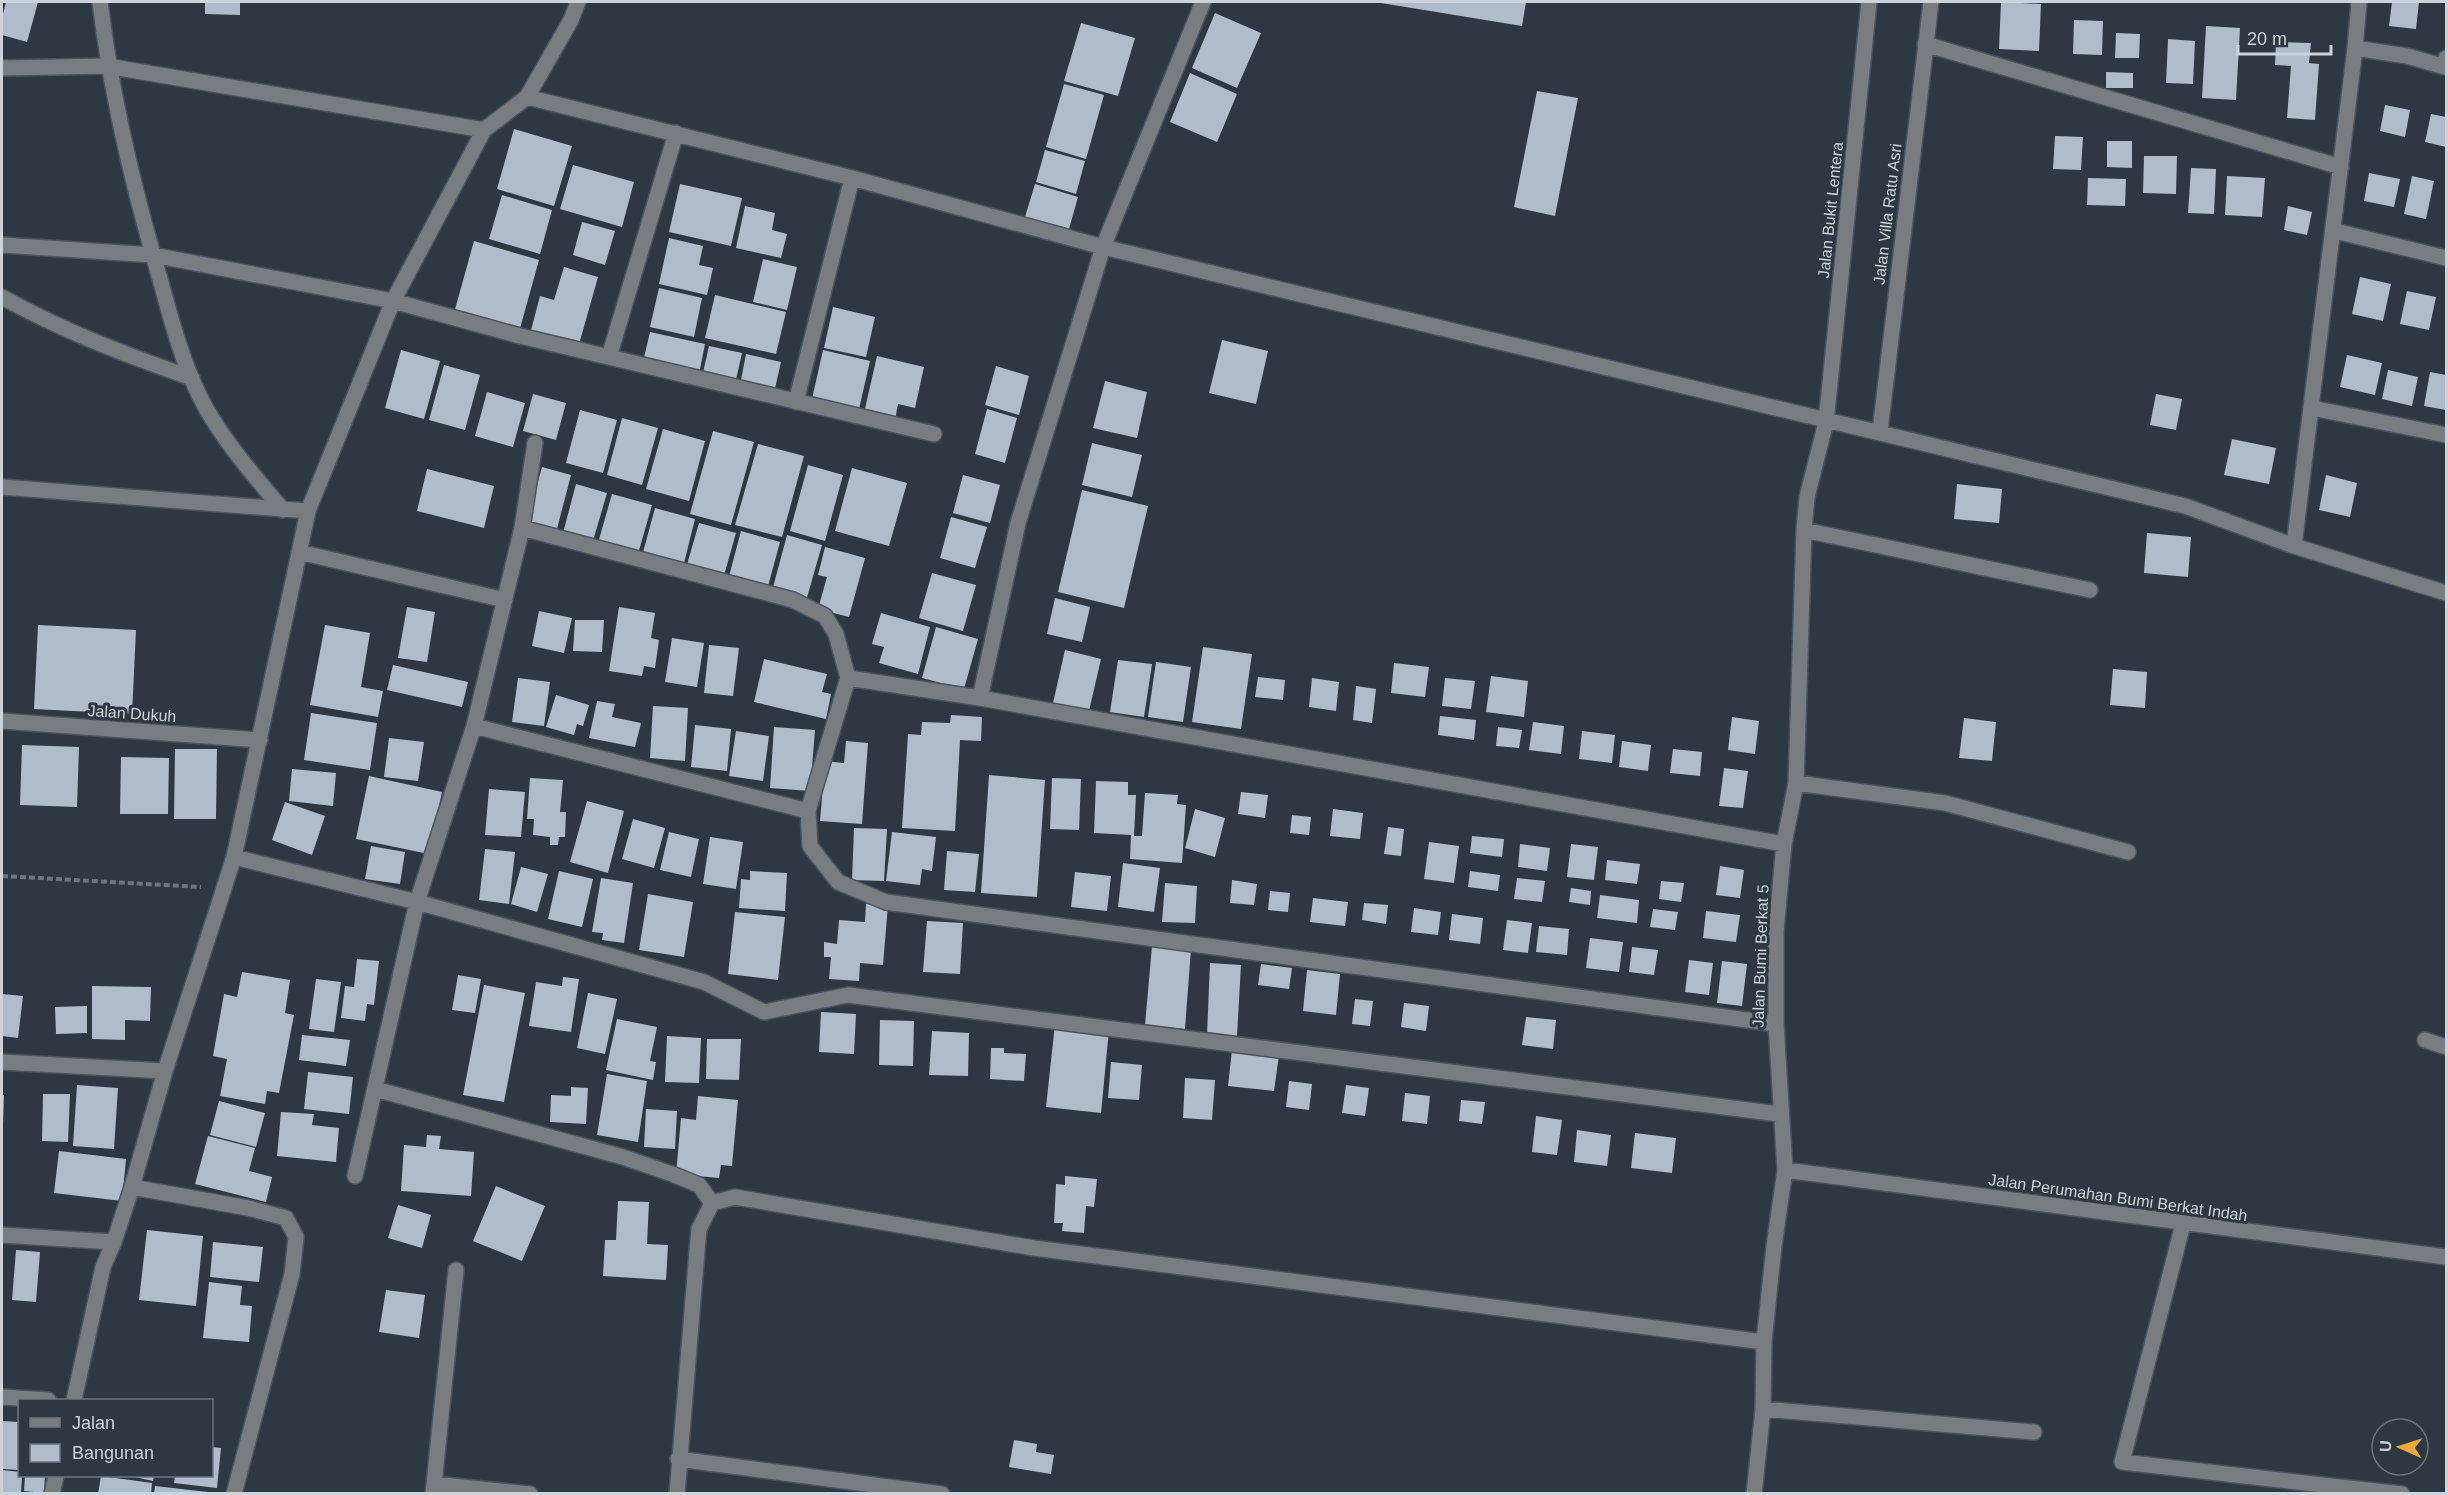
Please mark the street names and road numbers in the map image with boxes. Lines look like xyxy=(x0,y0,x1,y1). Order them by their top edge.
street label: Jalan Bukit Lentera xyxy=(1815,141,1846,279)
street label: Jalan Villa Ratu Asri xyxy=(1870,143,1905,286)
street label: Jalan Dukuh xyxy=(87,702,177,725)
street label: Jalan Bumi Berkat 5 xyxy=(1750,884,1771,1028)
street label: Jalan Perumahan Bumi Berkat Indah xyxy=(1987,1171,2249,1224)

